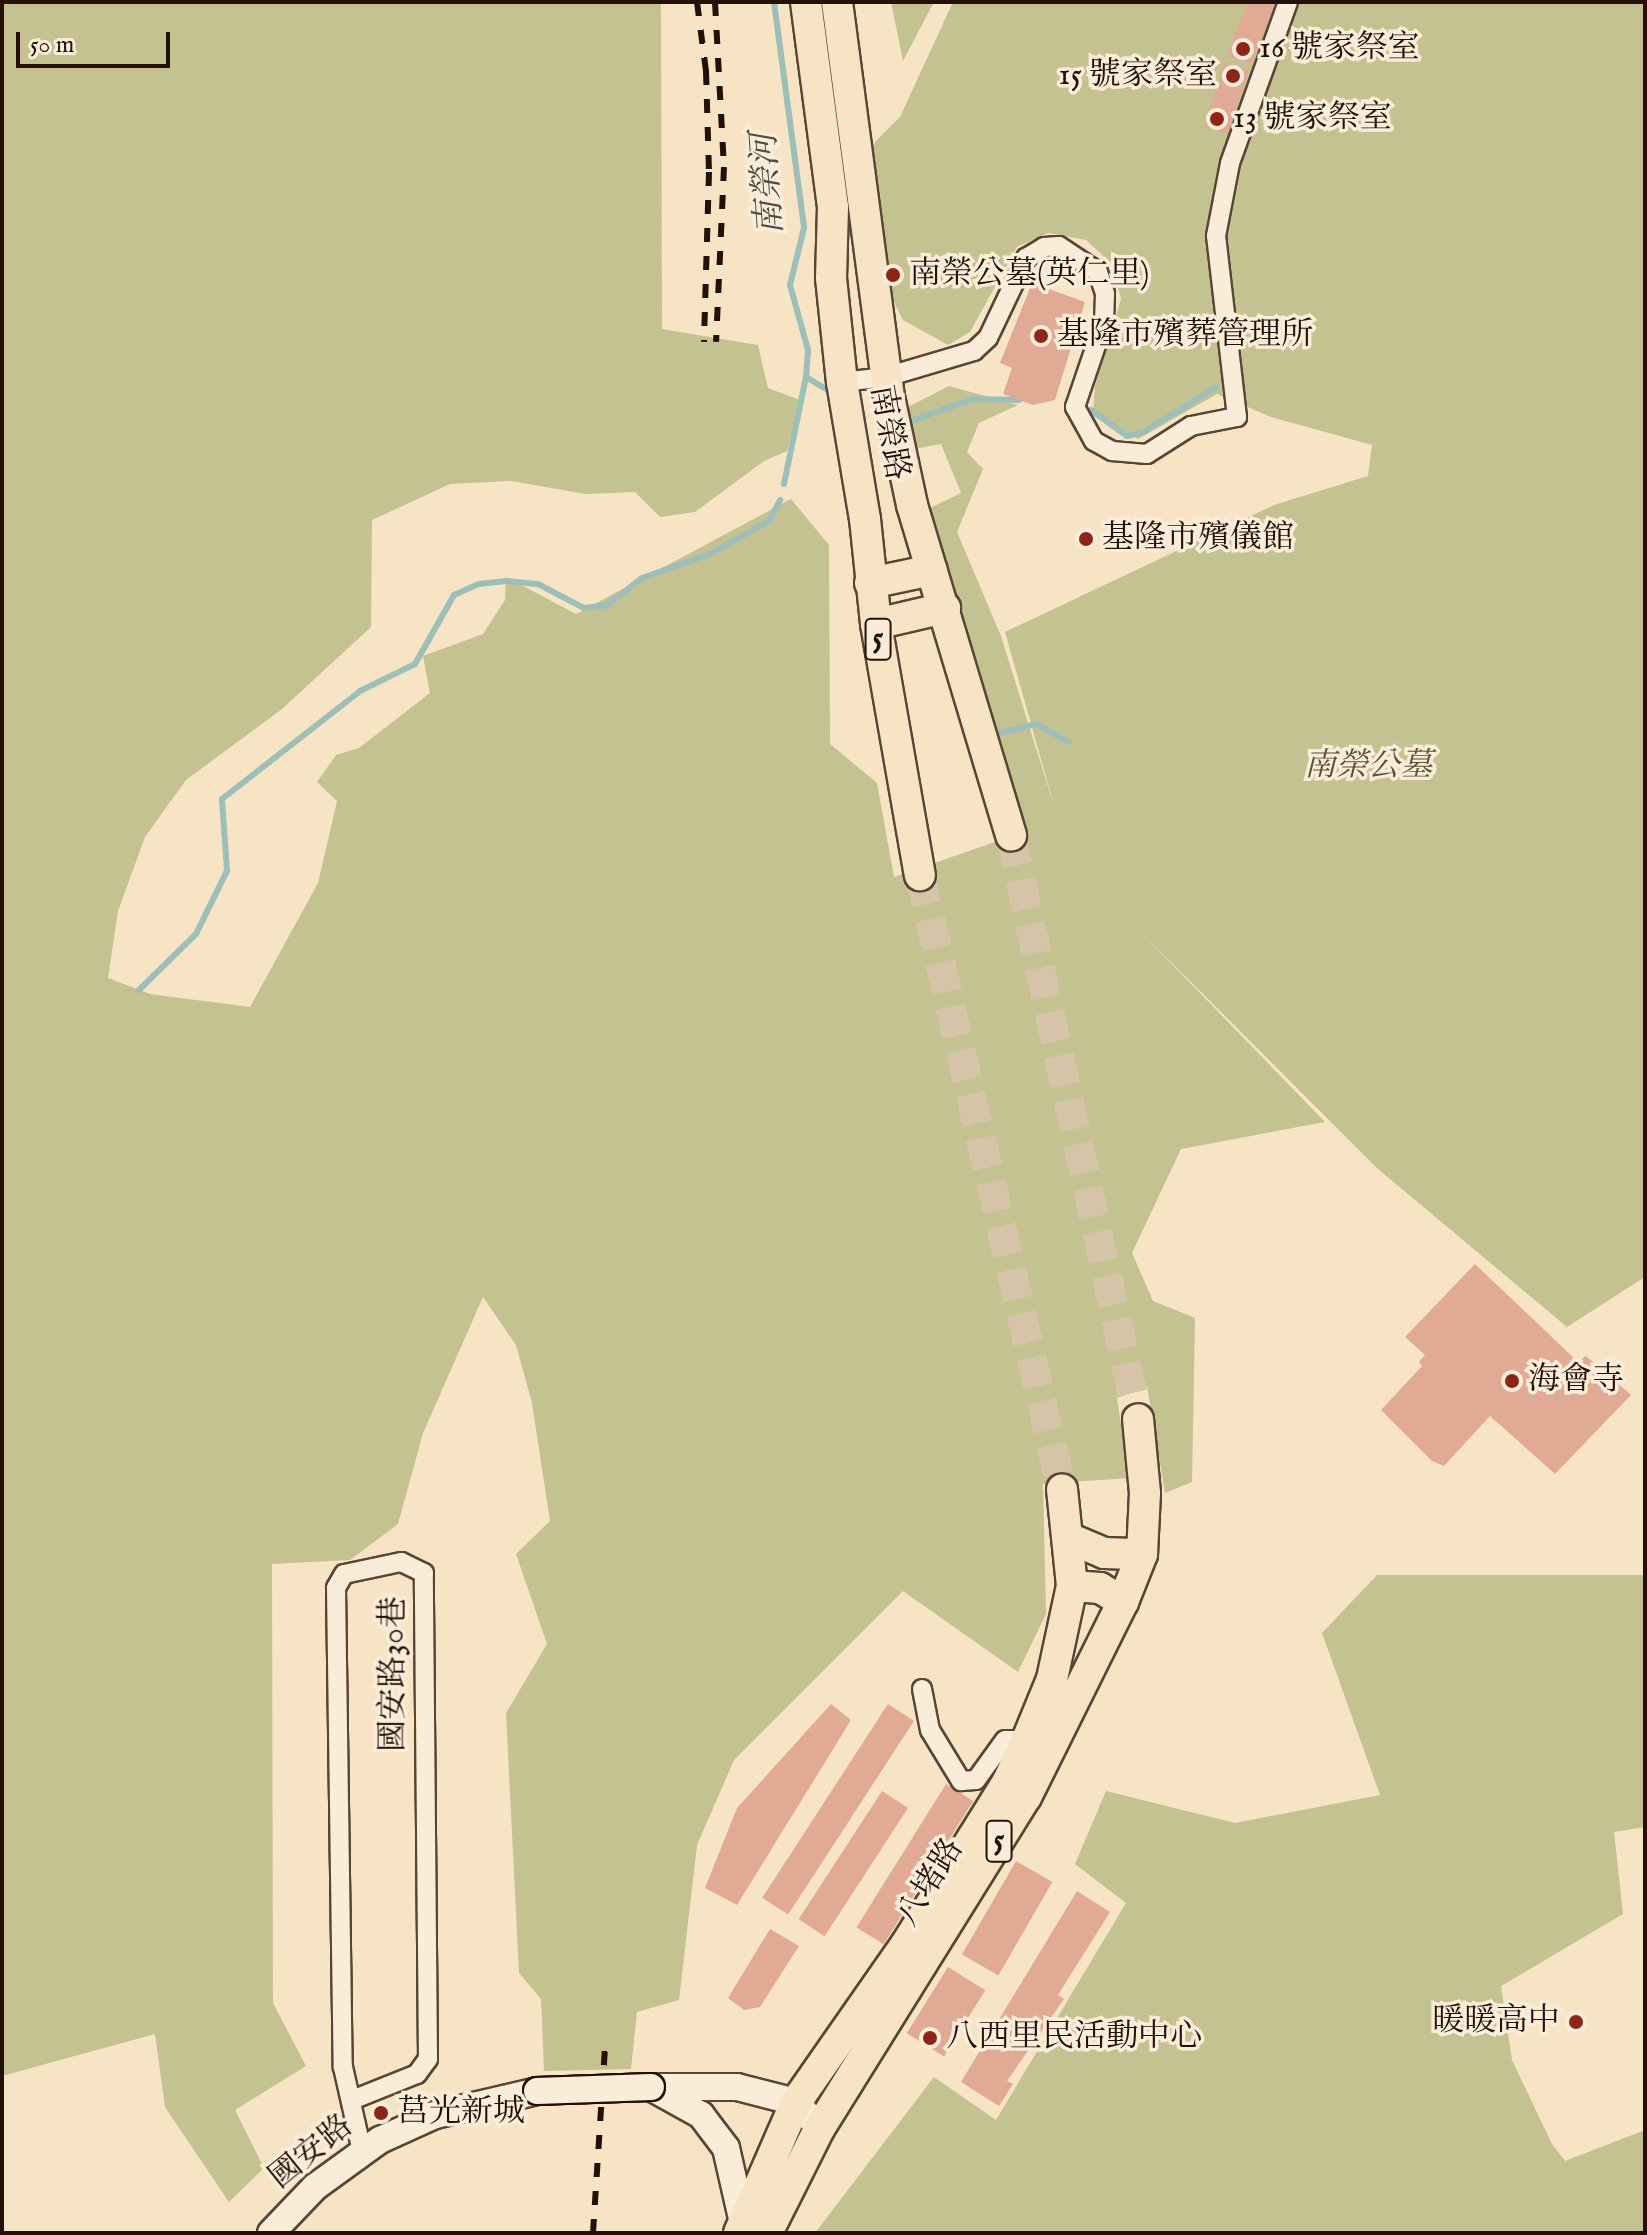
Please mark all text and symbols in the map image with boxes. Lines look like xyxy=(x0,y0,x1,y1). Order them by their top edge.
scale bar xyxy=(20,16,174,66)
text: 50 m xyxy=(30,30,74,61)
place label: 16 號家祭室 xyxy=(1259,30,1419,68)
marker: 16 號家祭室 xyxy=(1234,40,1252,58)
place label: 15 號家祭室 xyxy=(1059,57,1217,95)
marker: 15 號家祭室 xyxy=(1224,67,1242,85)
place label: 13 號家祭室 xyxy=(1233,100,1392,138)
marker: 13 號家祭室 xyxy=(1208,110,1226,128)
water label: 南榮河 xyxy=(744,132,792,236)
place label: 南榮公墓(英仁里) xyxy=(909,256,1149,294)
marker: 南榮公墓(英仁里) xyxy=(884,266,902,284)
place label: 基隆市殯葬管理所 xyxy=(1057,317,1313,355)
marker: 基隆市殯葬管理所 xyxy=(1032,327,1050,345)
street label: 南榮路 xyxy=(861,382,915,484)
place label: 基隆市殯儀館 xyxy=(1102,520,1294,558)
marker: 基隆市殯儀館 xyxy=(1077,530,1095,548)
road number: 5 xyxy=(864,613,892,665)
park label: 南榮公墓 xyxy=(1304,748,1432,786)
place label: 海會寺 xyxy=(1528,1362,1624,1400)
marker: 海會寺 xyxy=(1503,1372,1521,1390)
street label: 國安路30巷 xyxy=(376,1596,414,1752)
road number: 5 xyxy=(985,1815,1013,1867)
street label: 八堵路 xyxy=(889,1832,973,1934)
place label: 暖暖高中 xyxy=(1432,2003,1560,2041)
marker: 暖暖高中 xyxy=(1567,2013,1585,2031)
place label: 八西里民活動中心 xyxy=(946,2019,1202,2057)
marker: 八西里民活動中心 xyxy=(921,2029,939,2047)
place label: 莒光新城 xyxy=(397,2094,525,2132)
marker: 莒光新城 xyxy=(372,2104,390,2122)
street label: 國安路 xyxy=(263,2108,361,2198)

